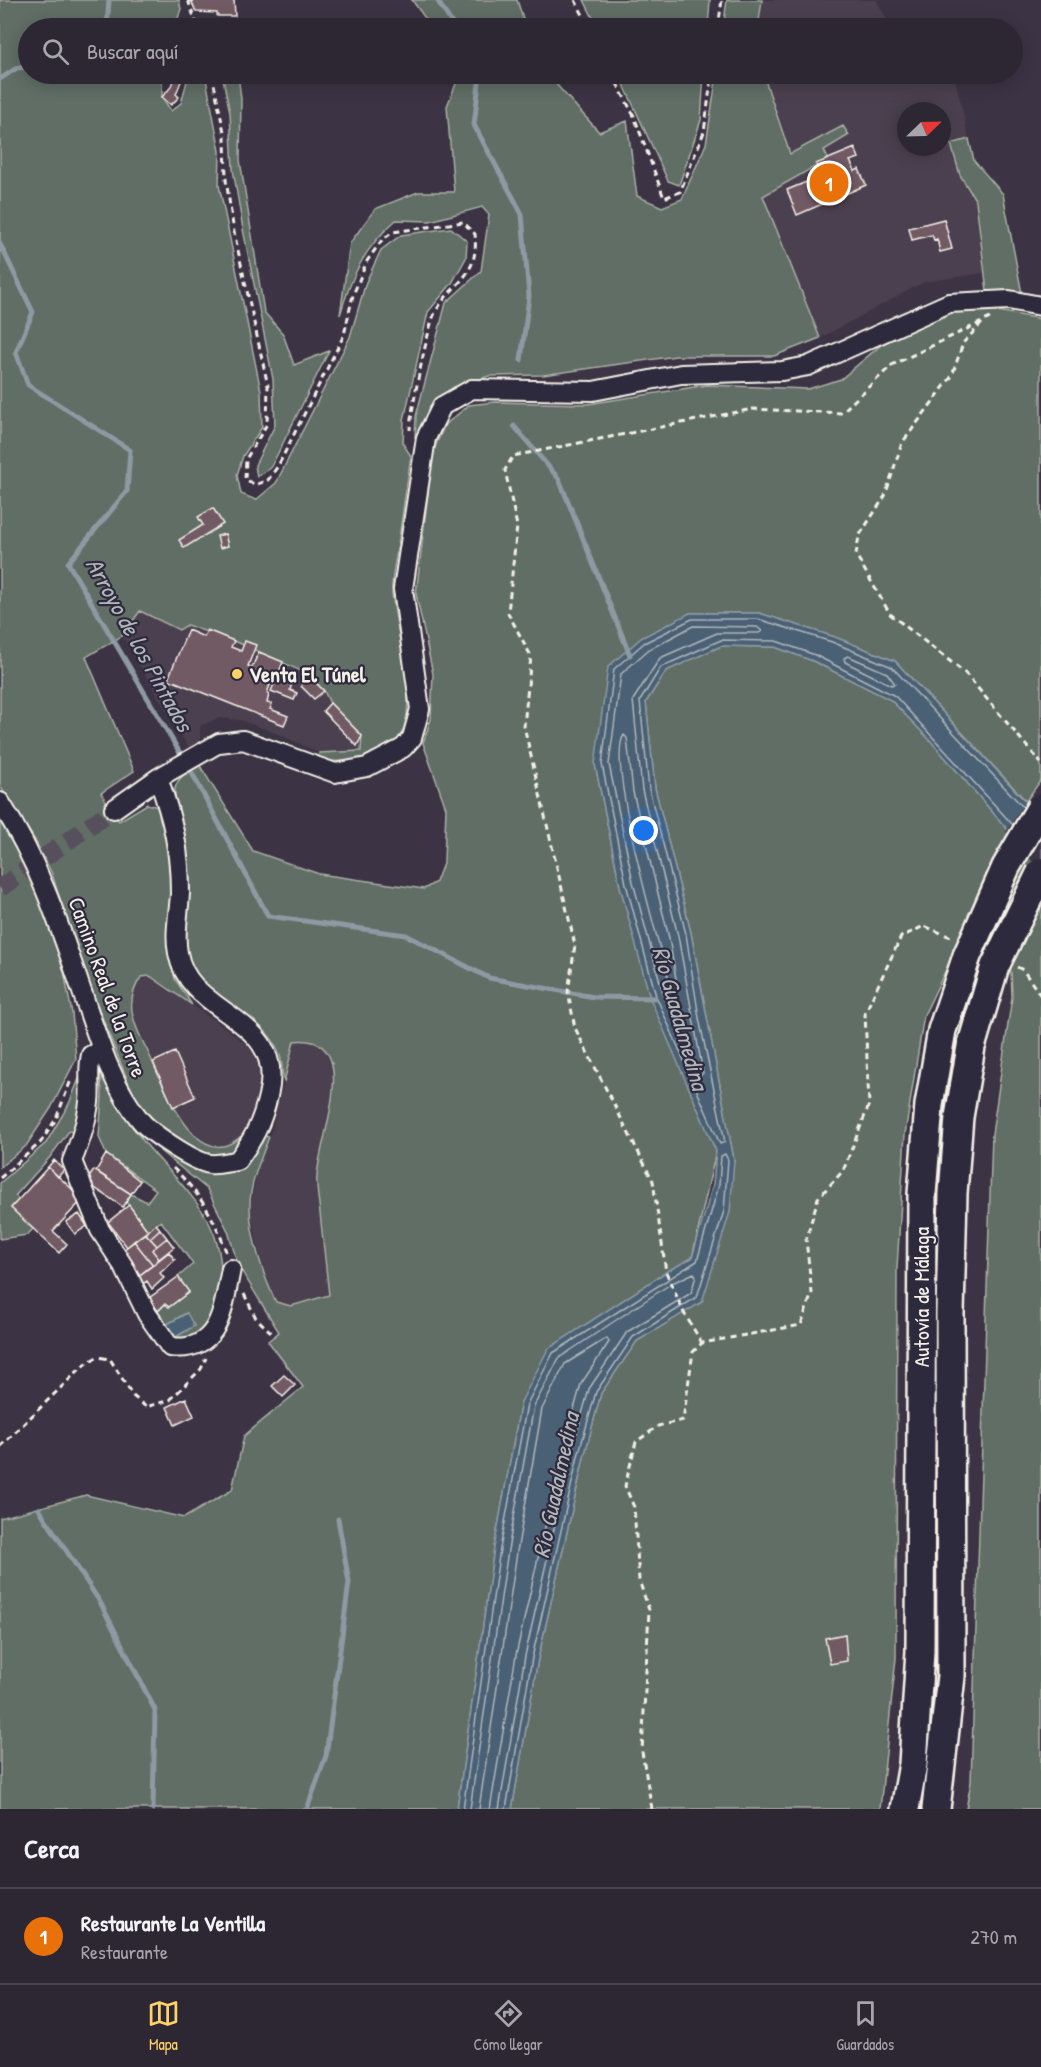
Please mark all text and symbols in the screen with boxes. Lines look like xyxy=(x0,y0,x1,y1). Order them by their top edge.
search box xyxy=(18,18,1023,84)
icon: search xyxy=(39,35,72,68)
text: Buscar aquí xyxy=(87,36,179,66)
north arrow xyxy=(897,102,951,156)
pin: 1 xyxy=(810,160,848,206)
water label: Arroyo de los Pintados xyxy=(78,551,202,740)
place label: Venta El Túnel xyxy=(249,659,367,689)
marker: Venta El Túnel xyxy=(230,667,244,681)
your location xyxy=(629,816,658,845)
street label: Camino Real de la Torre xyxy=(61,893,155,1081)
water label: Río Guadalmedina xyxy=(645,942,717,1096)
street label: Autovía de Málaga xyxy=(906,1226,936,1367)
water label: Río Guadalmedina xyxy=(524,1407,587,1561)
text: Cerca xyxy=(24,1831,79,1866)
text: Restaurante La Ventilla xyxy=(81,1908,265,1938)
text: 1 xyxy=(40,1923,47,1950)
text: 270 m xyxy=(971,1923,1017,1950)
text: Restaurante xyxy=(81,1938,168,1965)
tab: Mapa xyxy=(147,1997,180,2055)
tab: Cómo llegar xyxy=(474,1997,543,2055)
tab: Guardados xyxy=(836,1997,894,2055)

